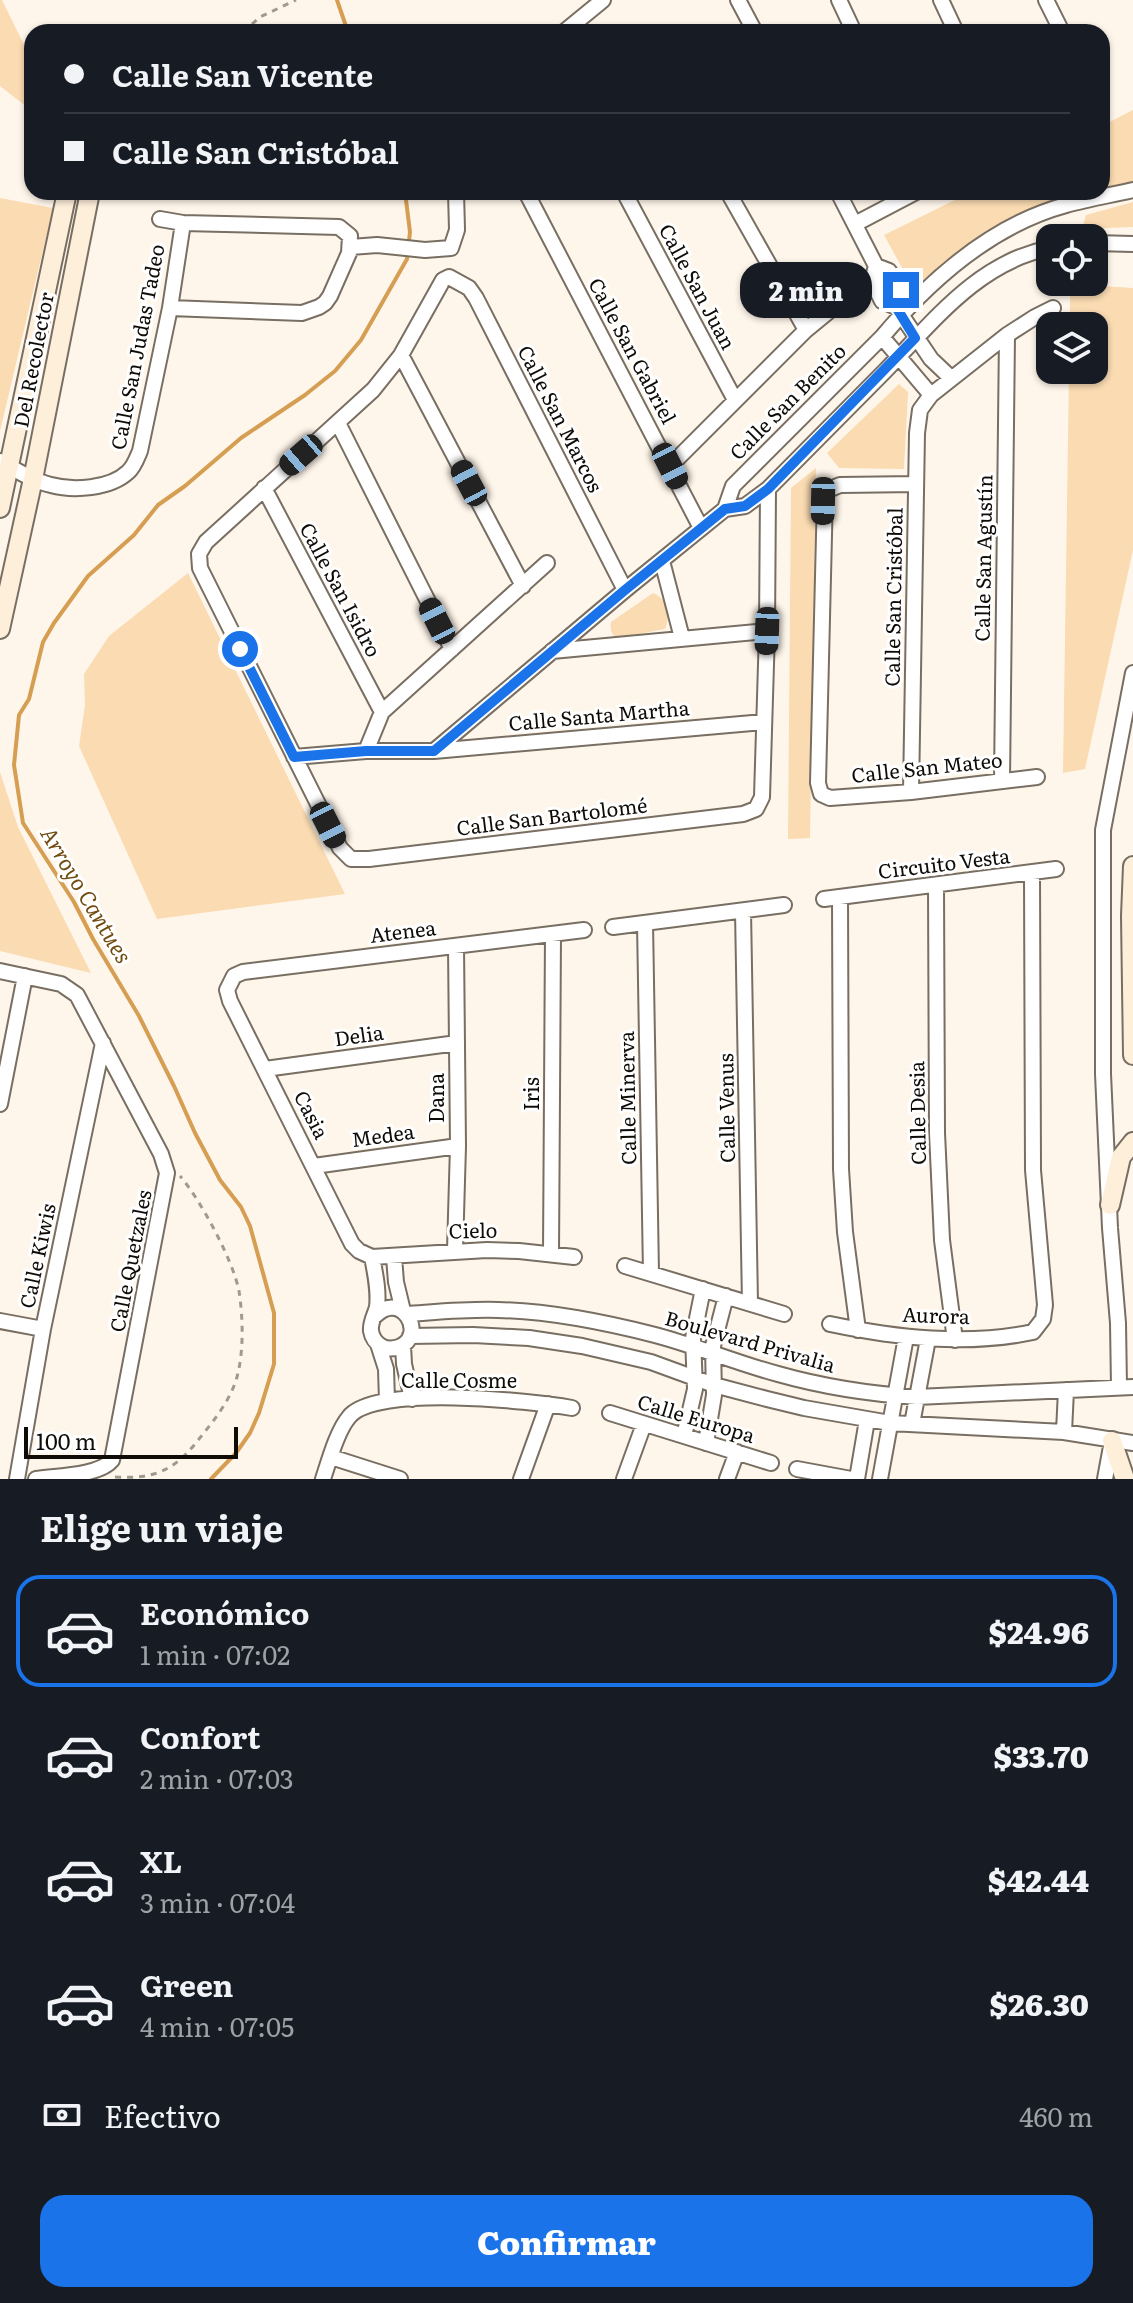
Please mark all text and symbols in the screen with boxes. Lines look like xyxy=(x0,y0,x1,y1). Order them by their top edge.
text: Calle San Vicente xyxy=(112,52,373,96)
text: Calle San Cristóbal xyxy=(112,129,399,173)
street label: Calle San Juan xyxy=(653,218,745,354)
map controls xyxy=(1036,224,1108,384)
button: locate xyxy=(1036,224,1108,296)
street label: Calle San Judas Tadeo xyxy=(101,241,171,452)
callout: 2 min xyxy=(741,262,873,318)
text: 2 min xyxy=(769,270,843,309)
street label: Calle San Gabriel xyxy=(583,272,685,429)
route end xyxy=(883,272,919,308)
street label: Del Recolector xyxy=(4,289,60,430)
button: layers xyxy=(1036,312,1108,384)
street label: Calle San Benito xyxy=(721,335,852,466)
street label: Calle San Marcos xyxy=(512,339,612,497)
car xyxy=(275,430,327,480)
car xyxy=(648,439,692,493)
car xyxy=(447,456,491,510)
street label: Calle San Agustín xyxy=(966,474,998,642)
car xyxy=(811,477,835,525)
street label: Calle San Cristóbal xyxy=(875,507,909,687)
street label: Calle San Isidro xyxy=(294,516,390,662)
car xyxy=(415,594,459,648)
car xyxy=(754,607,780,655)
route start xyxy=(222,631,258,667)
street label: Calle Santa Martha xyxy=(507,691,691,737)
street label: Calle San Mateo xyxy=(850,743,1004,789)
street label: Calle San Bartolomé xyxy=(455,788,649,842)
car xyxy=(306,798,350,852)
water label: Arroyo Cantues xyxy=(33,820,141,969)
street label: Circuito Vesta xyxy=(876,839,1012,885)
street label: Atenea xyxy=(368,911,438,949)
street label: Delia xyxy=(332,1016,386,1052)
street label: Calle Minerva xyxy=(610,1031,642,1165)
street label: Calle Venus xyxy=(709,1053,741,1163)
street label: Calle Desia xyxy=(900,1061,932,1165)
street label: Dana xyxy=(420,1073,450,1123)
street label: Iris xyxy=(515,1077,545,1111)
street label: Casia xyxy=(288,1085,338,1144)
street label: Medea xyxy=(349,1115,416,1153)
street label: Calle Quetzales xyxy=(101,1187,158,1334)
street label: Calle Kiwis xyxy=(10,1200,62,1311)
street label: Cielo xyxy=(448,1214,498,1244)
street label: Aurora xyxy=(902,1298,971,1330)
street label: Boulevard Privalia xyxy=(662,1301,839,1379)
street label: Calle Cosme xyxy=(401,1364,517,1394)
street label: Calle Europa xyxy=(634,1385,759,1449)
scale bar xyxy=(24,1423,238,1459)
text: 100 m xyxy=(36,1424,96,1457)
text: Elige un viaje xyxy=(40,1500,283,1553)
text: Económico xyxy=(140,1590,309,1634)
icon: car xyxy=(44,1595,116,1667)
text: $24.96 xyxy=(989,1609,1089,1653)
text: 1 min · 07:02 xyxy=(140,1634,290,1673)
text: Confort xyxy=(140,1714,261,1758)
icon: car xyxy=(44,1719,116,1791)
text: $33.70 xyxy=(994,1733,1089,1777)
text: 2 min · 07:03 xyxy=(140,1758,294,1797)
text: XL xyxy=(140,1838,182,1882)
icon: car xyxy=(44,1843,116,1915)
text: $42.44 xyxy=(988,1857,1089,1901)
text: 3 min · 07:04 xyxy=(140,1882,295,1921)
text: Green xyxy=(140,1962,233,2006)
icon: car xyxy=(44,1967,116,2039)
text: $26.30 xyxy=(990,1981,1089,2025)
text: 4 min · 07:05 xyxy=(140,2006,294,2045)
icon: cash xyxy=(40,2093,84,2137)
text: Efectivo xyxy=(104,2093,221,2137)
text: 460 m xyxy=(1019,2096,1093,2135)
button: Confirmar xyxy=(40,2195,1093,2287)

